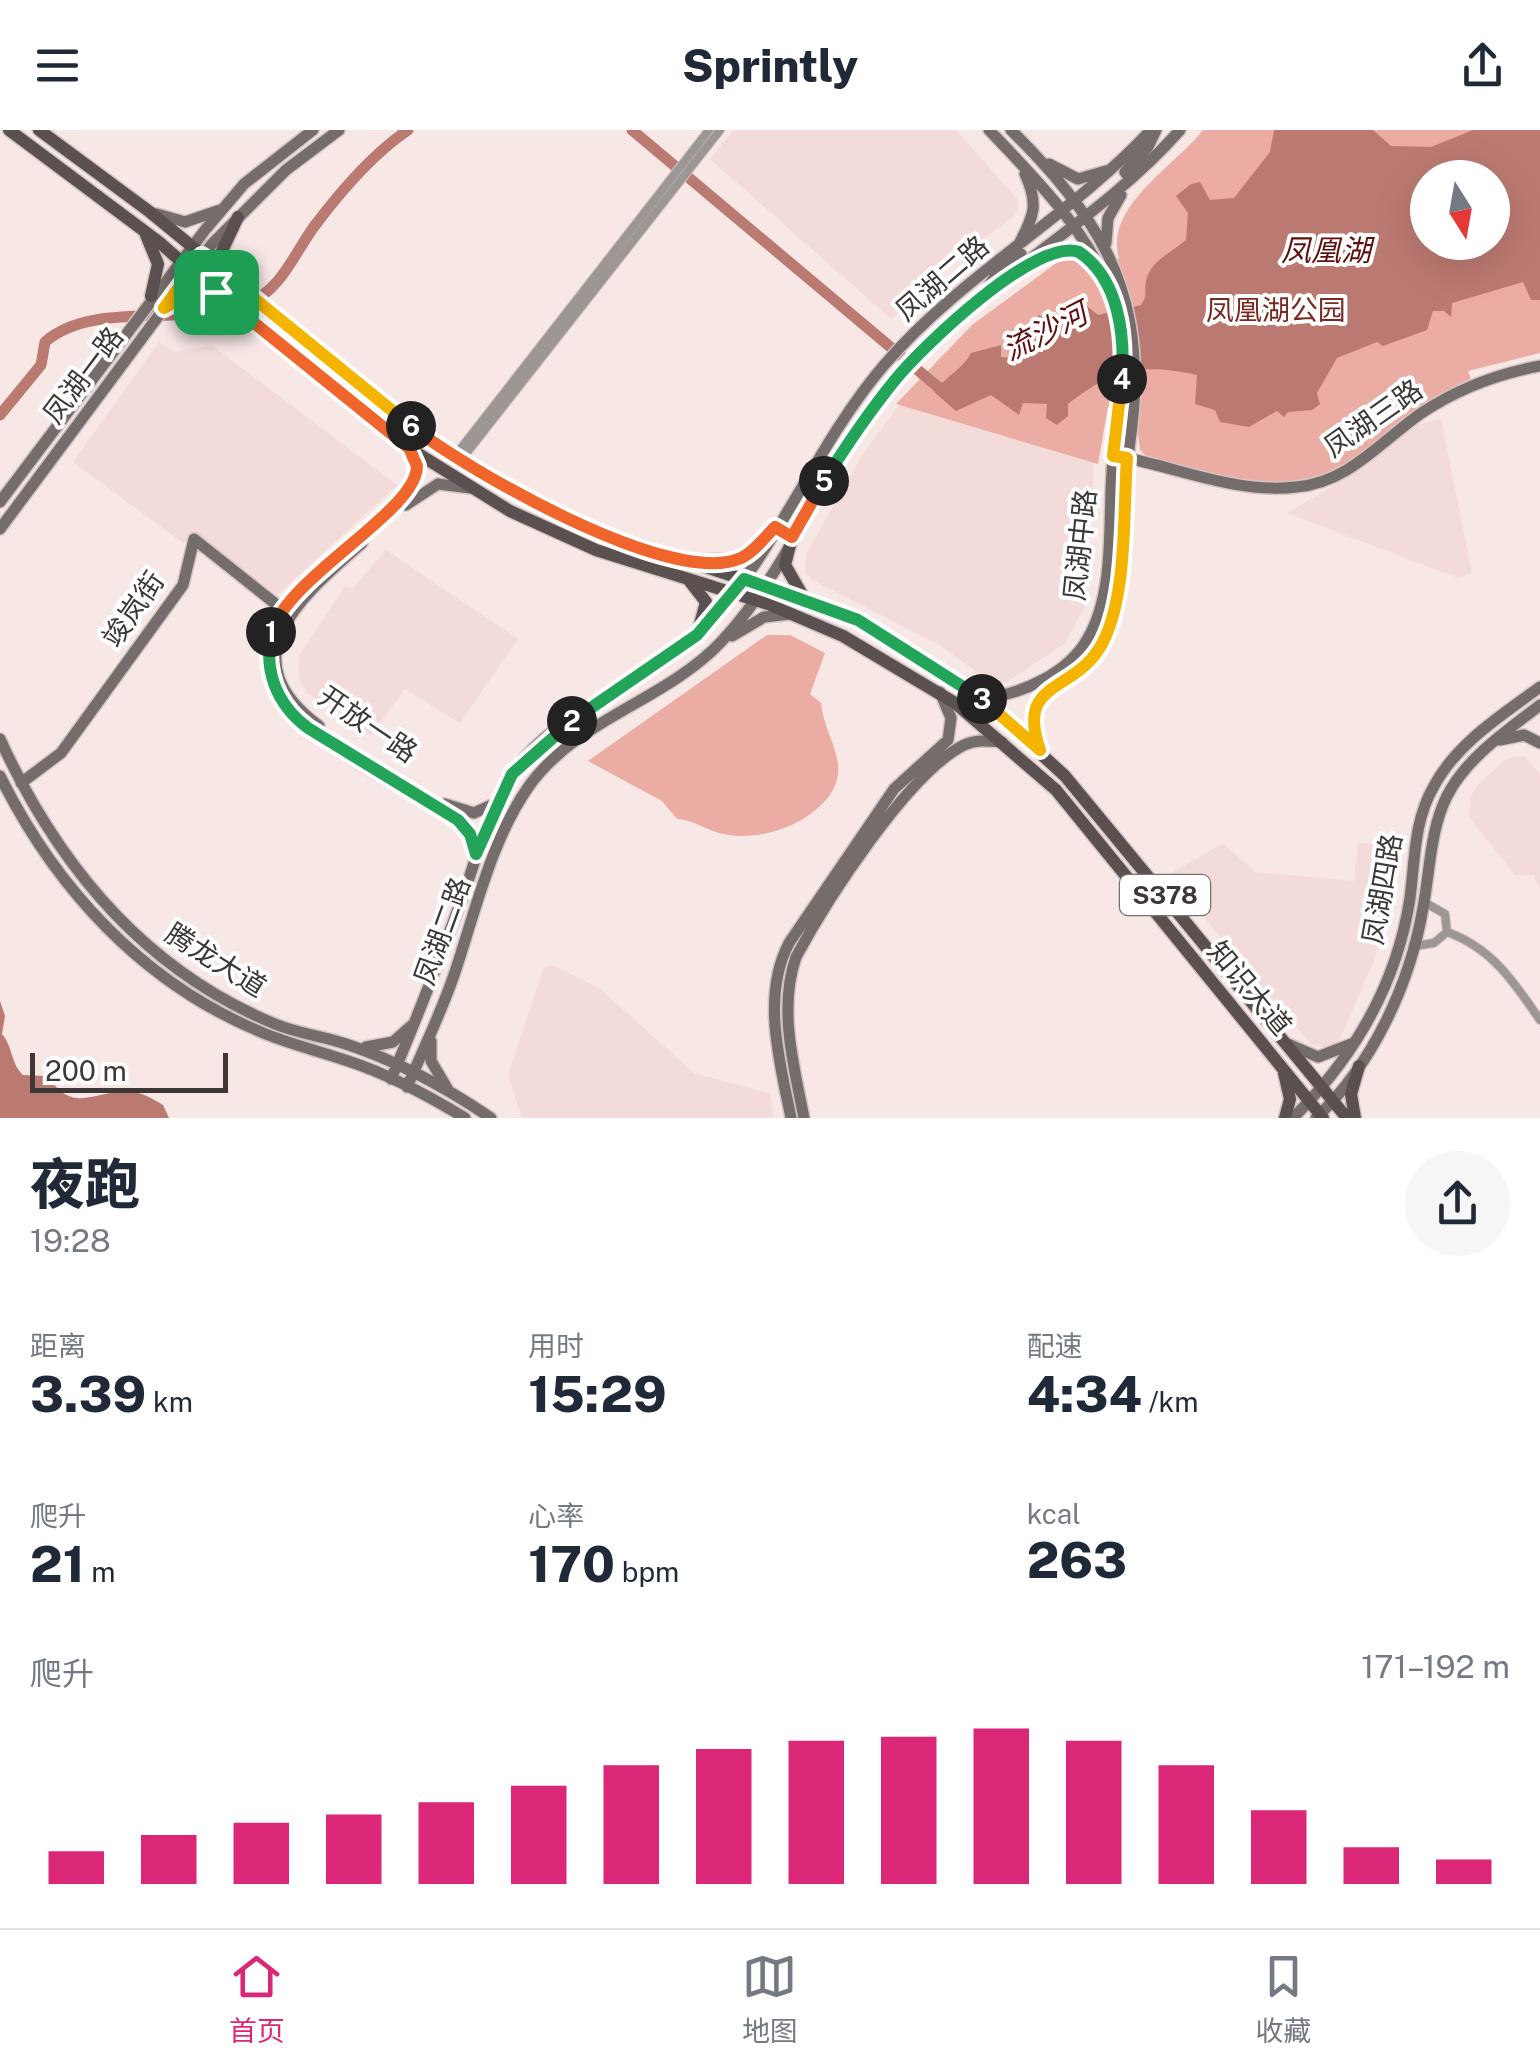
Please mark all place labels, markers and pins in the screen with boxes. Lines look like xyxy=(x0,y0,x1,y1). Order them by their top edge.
pin xyxy=(174,250,259,335)
pin: 4 xyxy=(1097,354,1147,404)
pin: 6 xyxy=(386,401,436,451)
pin: 5 xyxy=(799,456,849,506)
pin: 1 xyxy=(246,607,296,657)
pin: 3 xyxy=(957,674,1007,724)
pin: 2 xyxy=(547,696,597,746)

